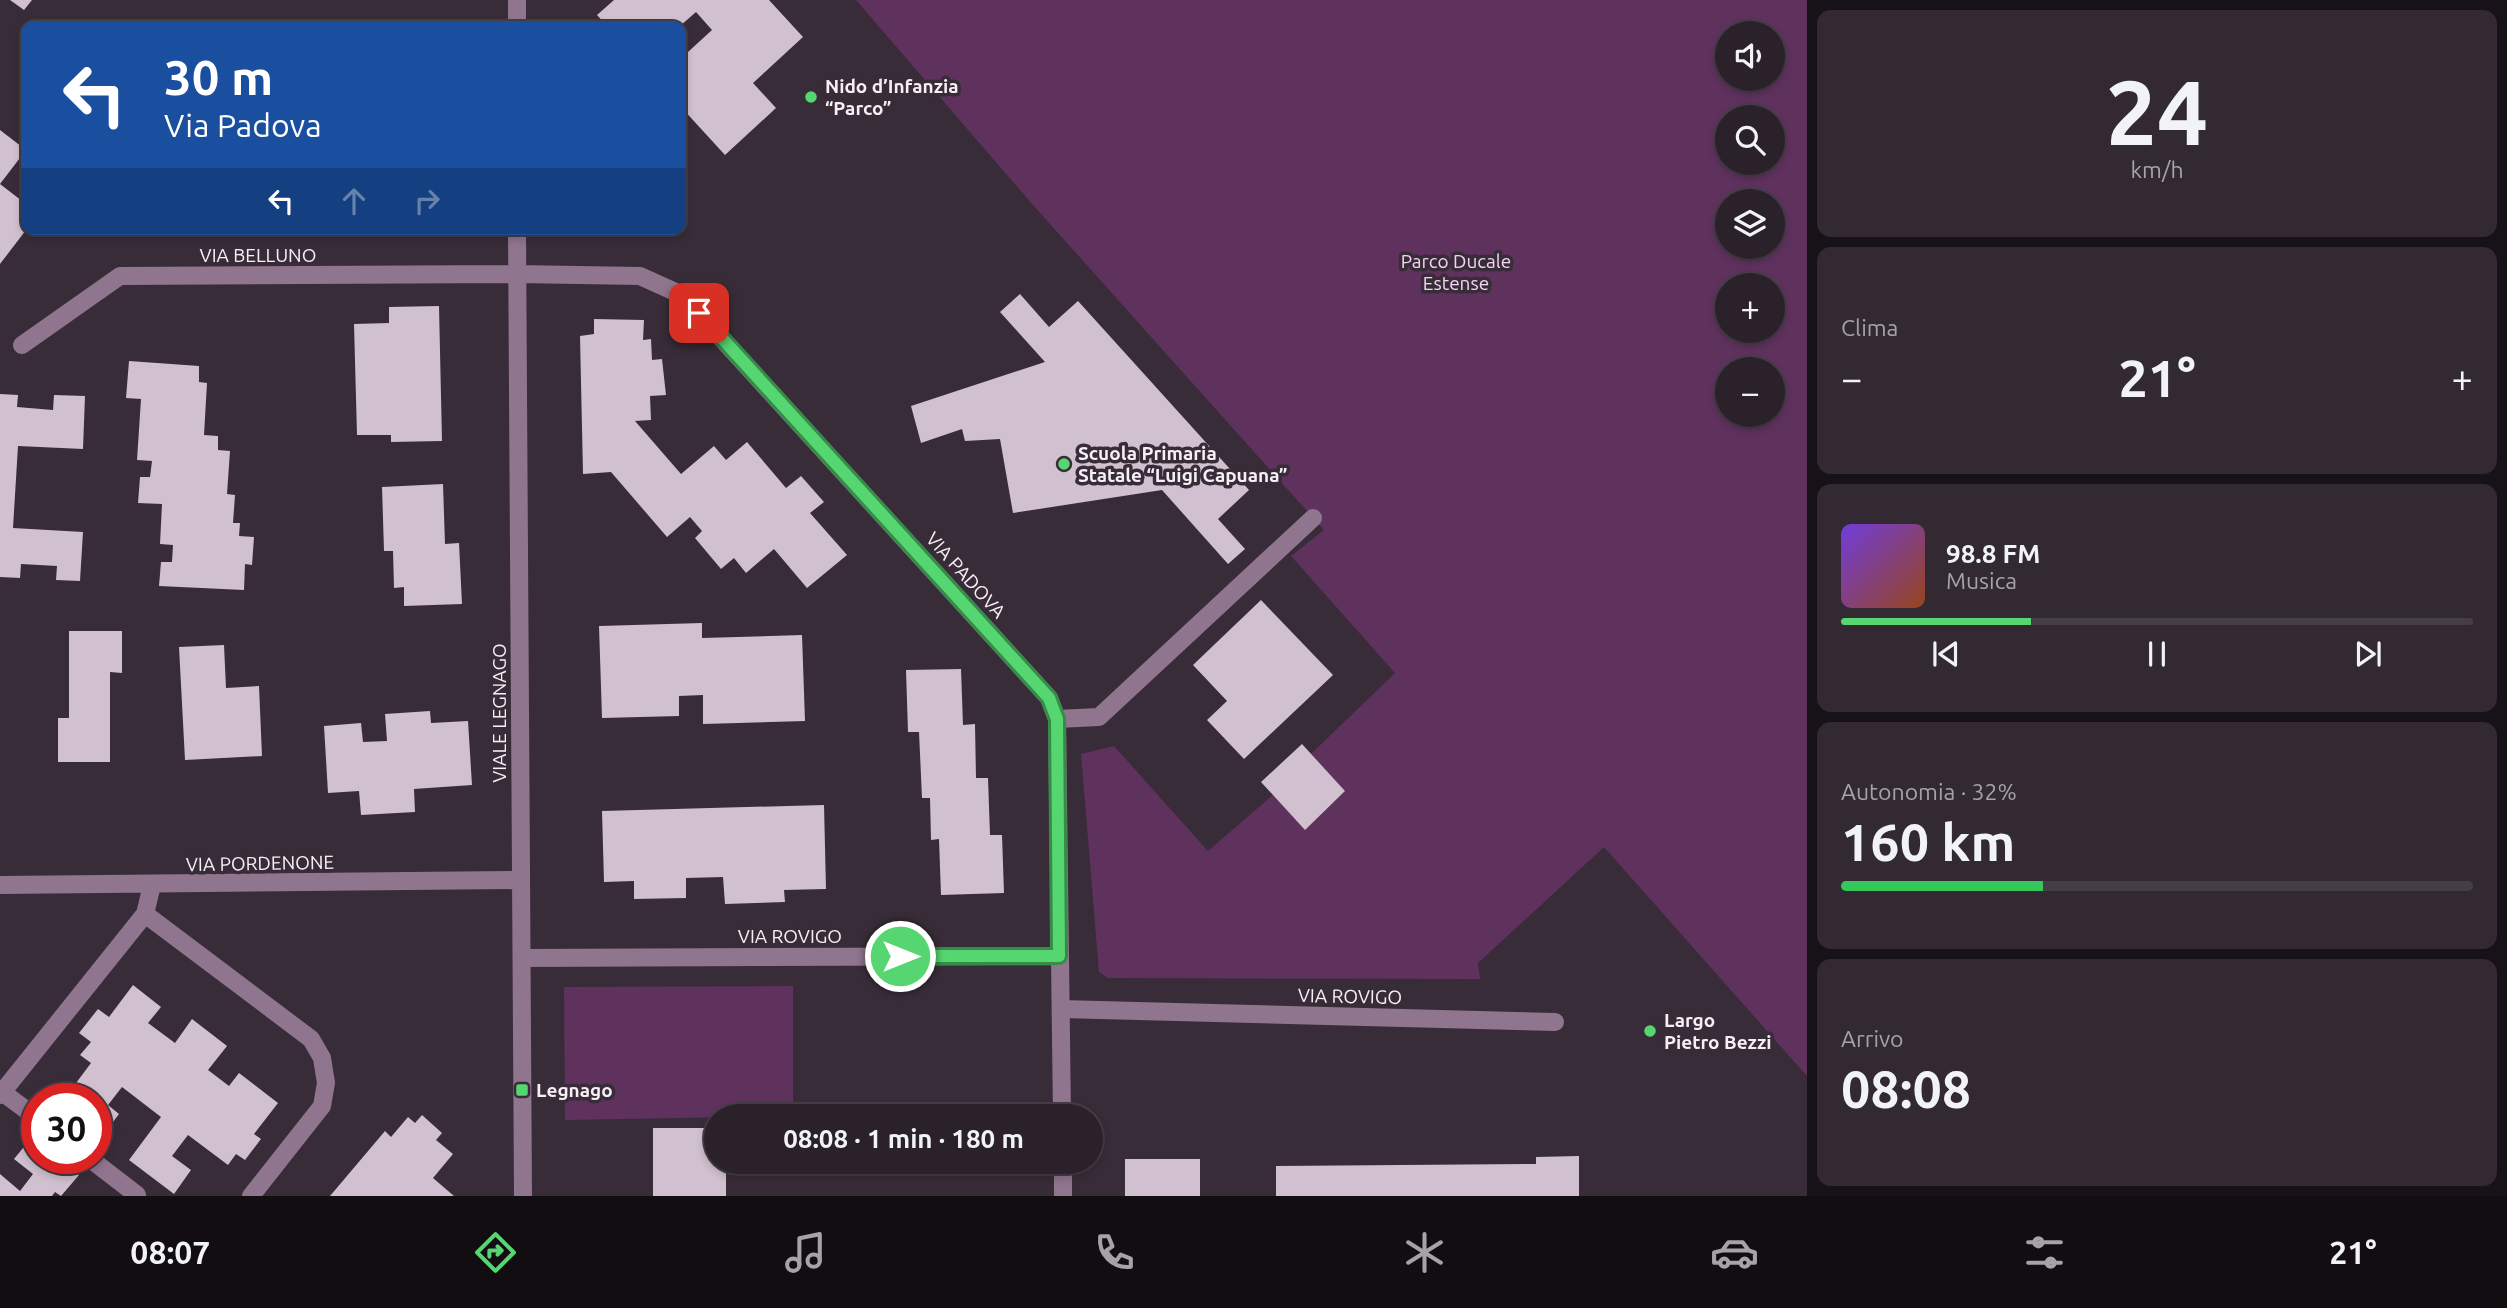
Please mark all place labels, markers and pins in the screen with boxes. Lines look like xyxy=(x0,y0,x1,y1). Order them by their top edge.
place label: Nido d’Infanzia “Parco” xyxy=(825,75,959,119)
marker: Nido d’Infanzia “Parco” xyxy=(803,89,819,105)
pin xyxy=(669,283,729,343)
place label: Scuola Primaria Statale “Luigi Capuana” xyxy=(1078,442,1287,486)
marker: Scuola Primaria Statale “Luigi Capuana” xyxy=(1056,456,1072,472)
place label: Largo Pietro Bezzi xyxy=(1664,1009,1772,1053)
marker: Largo Pietro Bezzi xyxy=(1642,1023,1658,1039)
place label: Legnago xyxy=(536,1079,613,1101)
marker: Legnago xyxy=(514,1082,530,1098)

